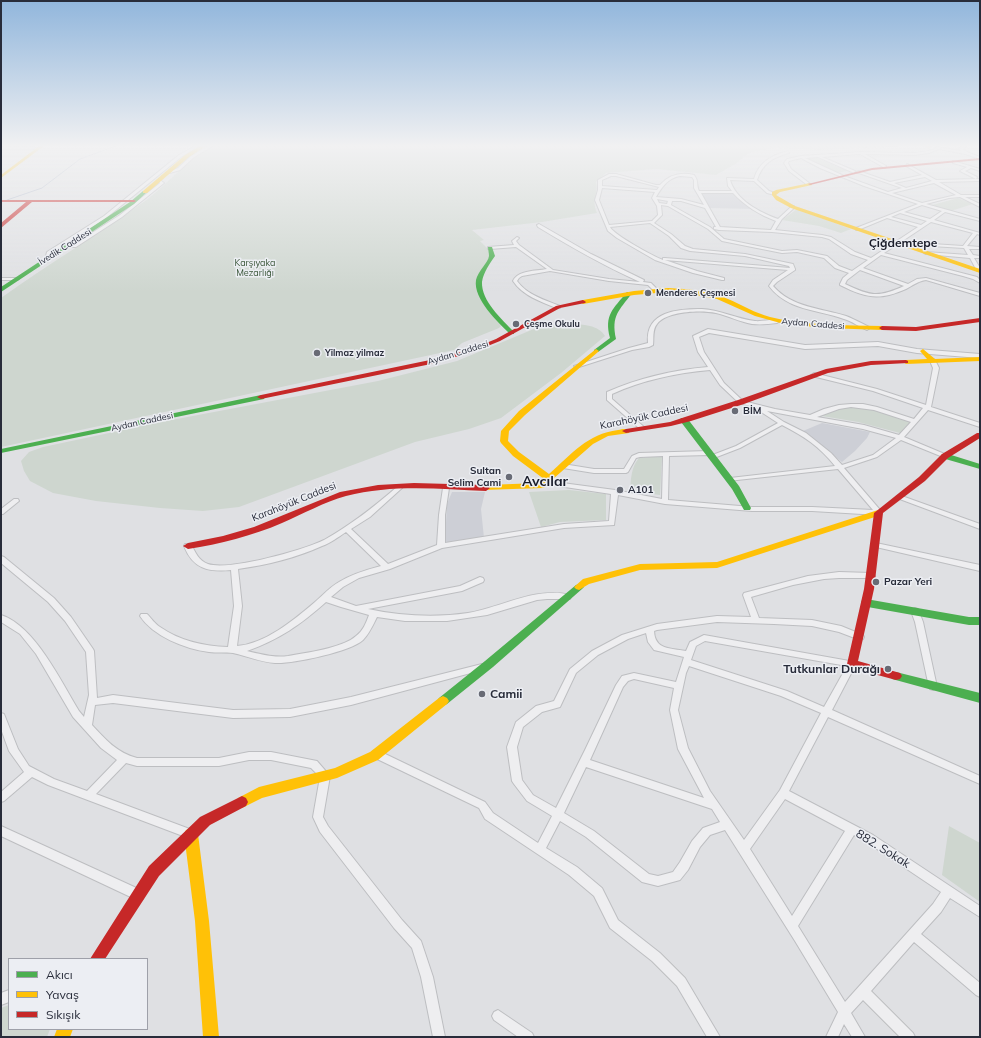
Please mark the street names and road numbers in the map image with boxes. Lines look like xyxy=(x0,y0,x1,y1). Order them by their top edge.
street label: İvedik Caddesi xyxy=(37,226,93,268)
street label: Aydan Caddesi xyxy=(781,316,845,332)
street label: Aydan Caddesi xyxy=(426,339,490,367)
street label: Karahöyük Caddesi xyxy=(599,402,689,432)
street label: Aydan Caddesi xyxy=(110,410,174,434)
street label: Karahöyük Caddesi xyxy=(250,480,338,524)
street label: 882. Sokak xyxy=(853,827,913,871)

